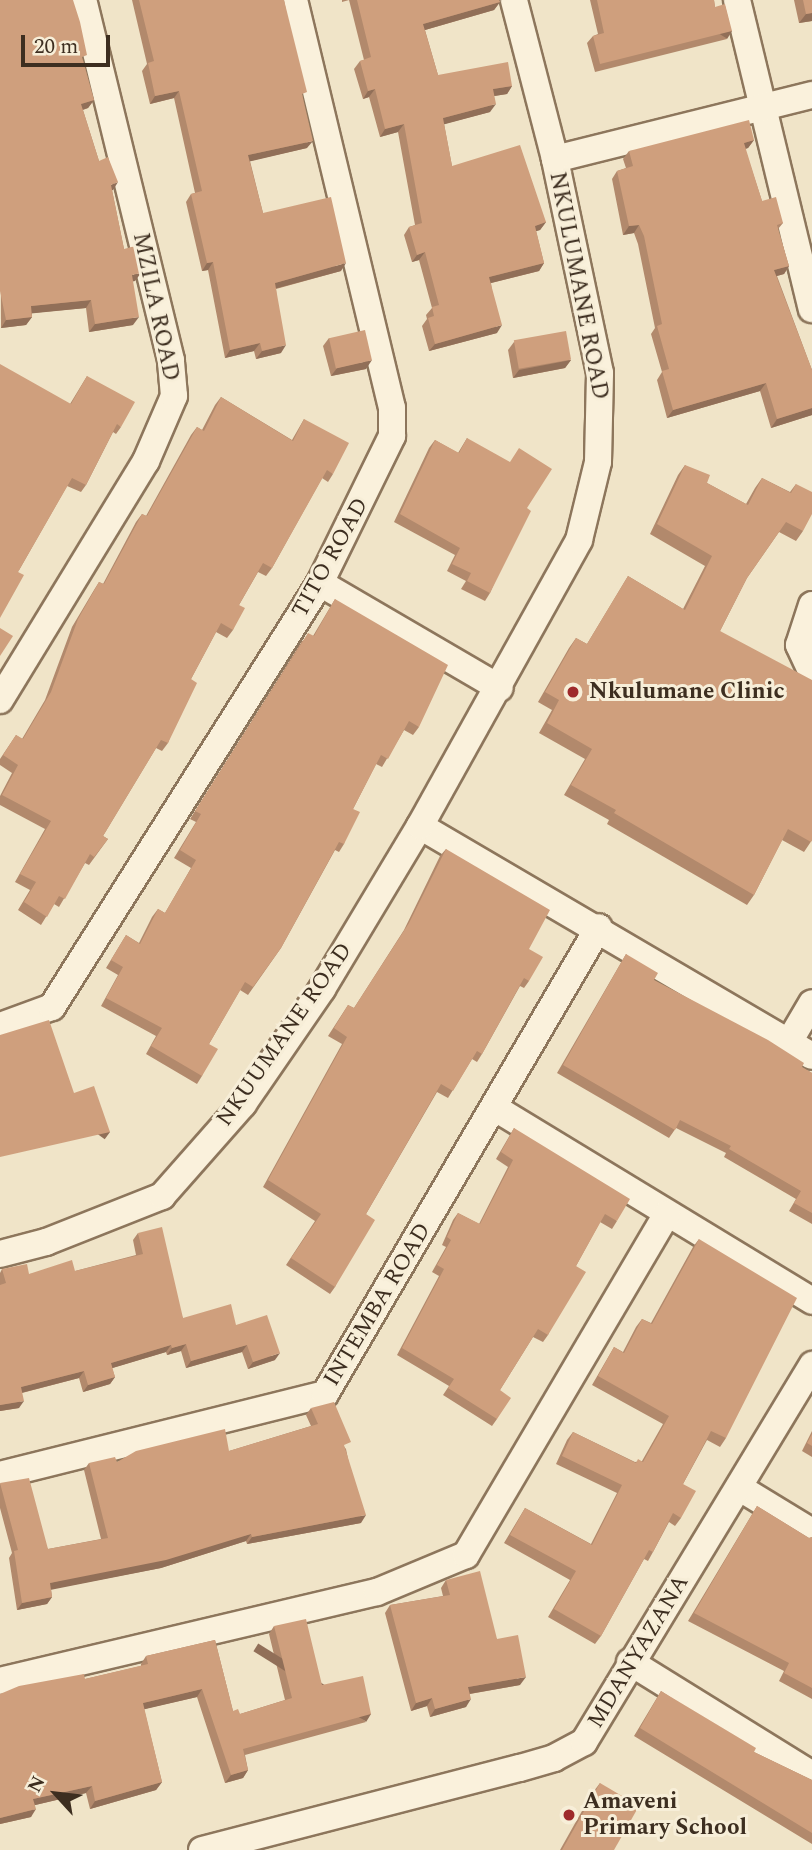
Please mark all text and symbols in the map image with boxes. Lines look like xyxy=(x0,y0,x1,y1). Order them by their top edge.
scale bar xyxy=(24,21,114,65)
text: 20 m xyxy=(34,31,78,63)
street label: NKULUMANE ROAD xyxy=(542,170,614,402)
street label: MZILA ROAD xyxy=(126,230,184,384)
street label: TITO ROAD xyxy=(287,493,375,623)
place label: Nkulumane Clinic xyxy=(589,678,785,706)
marker: Nkulumane Clinic xyxy=(563,682,583,702)
street label: NKUUMANE ROAD xyxy=(211,938,359,1132)
street label: INTEMBA ROAD xyxy=(318,1218,438,1392)
street label: MDANYAZANA xyxy=(582,1570,696,1734)
north arrow xyxy=(21,1759,91,1829)
text: N xyxy=(20,1771,53,1798)
place label: Amaveni Primary School xyxy=(583,1788,747,1842)
marker: Amaveni Primary School xyxy=(561,1807,577,1823)

